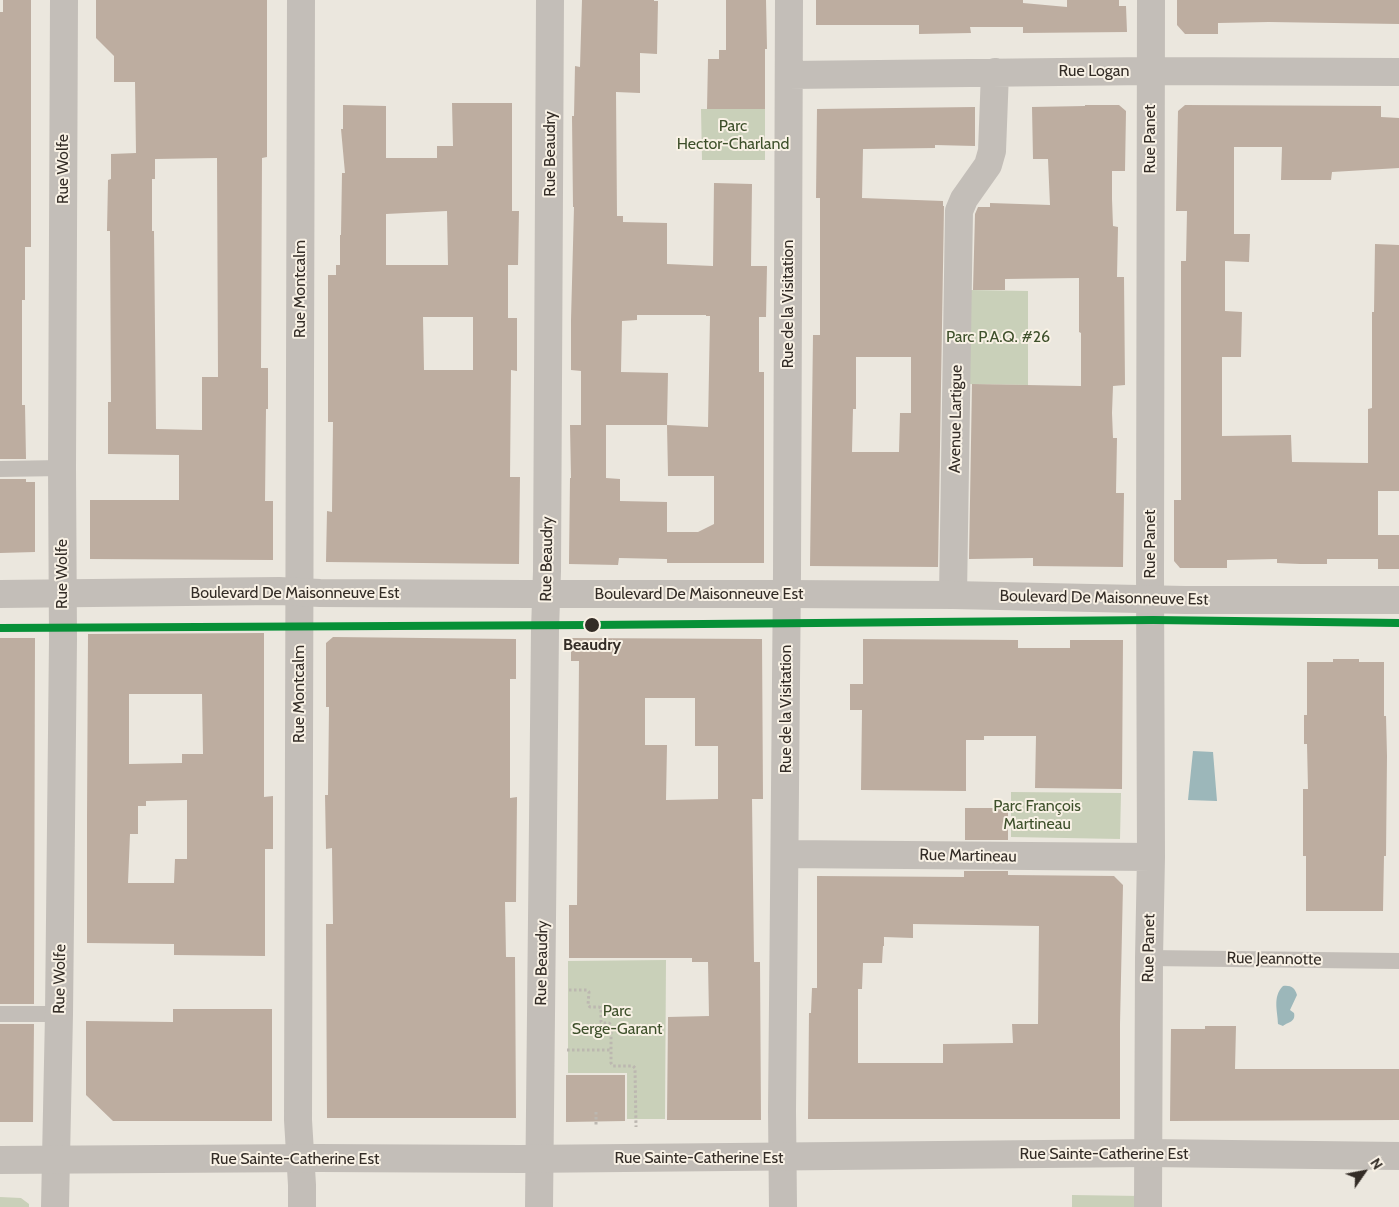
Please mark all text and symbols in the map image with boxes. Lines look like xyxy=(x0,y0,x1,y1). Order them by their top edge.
street label: Rue Logan xyxy=(1059,61,1129,81)
street label: Rue Panet xyxy=(1140,105,1160,173)
street label: Rue Beaudry xyxy=(540,111,560,197)
park label: Parc Hector-Charland xyxy=(677,116,789,154)
street label: Rue Wolfe xyxy=(53,134,73,204)
street label: Rue Montcalm xyxy=(290,240,310,338)
street label: Rue de la Visitation xyxy=(778,240,798,368)
park label: Parc P.A.Q. #26 xyxy=(946,327,1050,347)
street label: Avenue Lartigue xyxy=(945,365,967,473)
street label: Rue Panet xyxy=(1140,510,1160,578)
street label: Rue Beaudry xyxy=(537,516,557,602)
street label: Rue Wolfe xyxy=(52,539,72,609)
street label: Boulevard De Maisonneuve Est xyxy=(191,583,399,603)
street label: Boulevard De Maisonneuve Est xyxy=(595,584,803,604)
street label: Boulevard De Maisonneuve Est xyxy=(999,587,1209,609)
marker: Beaudry xyxy=(583,616,601,634)
place label: Beaudry xyxy=(563,635,621,655)
street label: Rue Montcalm xyxy=(289,645,309,743)
street label: Rue de la Visitation xyxy=(776,645,796,773)
park label: Parc François Martineau xyxy=(993,796,1081,834)
street label: Rue Martineau xyxy=(919,846,1017,866)
street label: Rue Panet xyxy=(1139,913,1159,983)
street label: Rue Beaudry xyxy=(532,920,552,1006)
street label: Rue Wolfe xyxy=(50,944,70,1014)
street label: Rue Jeannotte xyxy=(1226,949,1322,969)
park label: Parc Serge-Garant xyxy=(572,1001,662,1039)
street label: Rue Sainte-Catherine Est xyxy=(1020,1144,1188,1164)
north arrow xyxy=(1339,1147,1389,1197)
street label: Rue Sainte-Catherine Est xyxy=(615,1148,783,1168)
street label: Rue Sainte-Catherine Est xyxy=(211,1149,379,1169)
text: N xyxy=(1366,1155,1387,1173)

